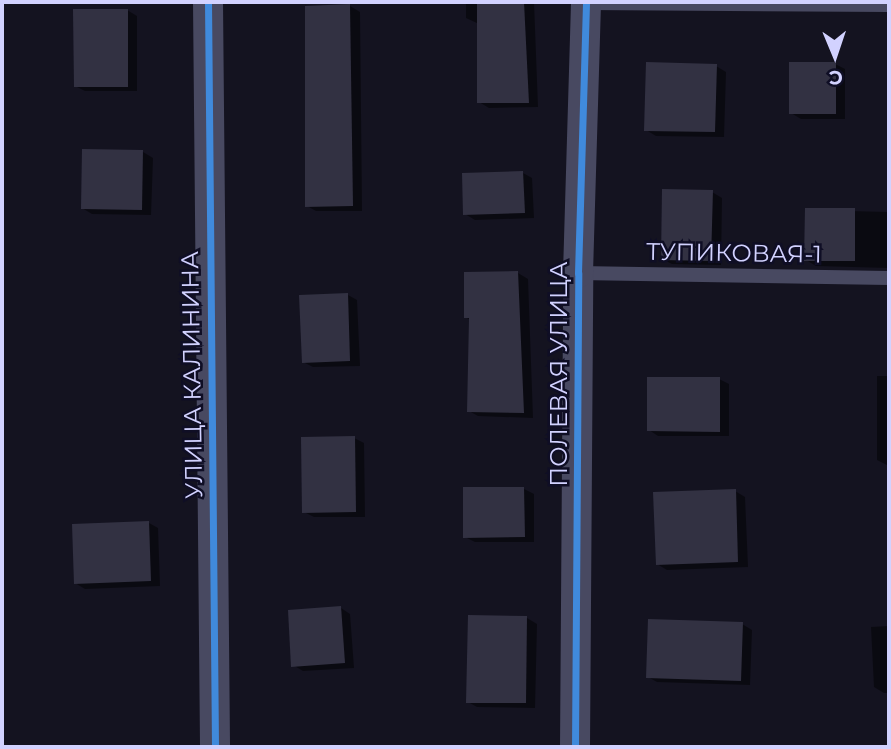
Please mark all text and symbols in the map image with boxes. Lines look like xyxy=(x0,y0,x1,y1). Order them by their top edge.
north arrow xyxy=(800,21,870,91)
text: С xyxy=(828,66,843,89)
street label: ТУПИКОВАЯ-1 xyxy=(646,237,822,269)
street label: УЛИЦА КАЛИНИНА xyxy=(175,251,209,499)
street label: ПОЛЕВАЯ УЛИЦА xyxy=(545,261,573,487)

